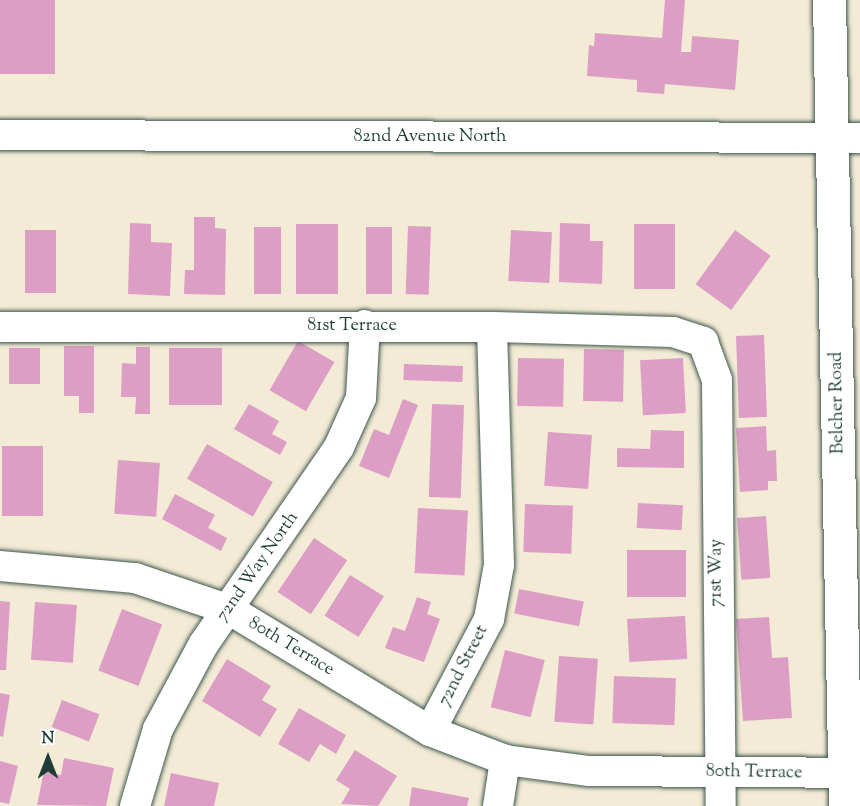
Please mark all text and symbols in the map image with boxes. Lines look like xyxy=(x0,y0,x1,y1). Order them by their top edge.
street label: 82nd Avenue North xyxy=(353,126,507,148)
street label: 81st Terrace xyxy=(307,315,397,337)
street label: Belcher Road xyxy=(826,352,850,454)
street label: 72nd Way North xyxy=(212,508,304,626)
street label: 71st Way xyxy=(706,539,728,607)
street label: 80th Terrace xyxy=(244,613,338,681)
street label: 72nd Street xyxy=(434,622,494,710)
north arrow xyxy=(18,728,78,788)
text: N xyxy=(42,728,54,751)
street label: 80th Terrace xyxy=(706,761,802,785)

